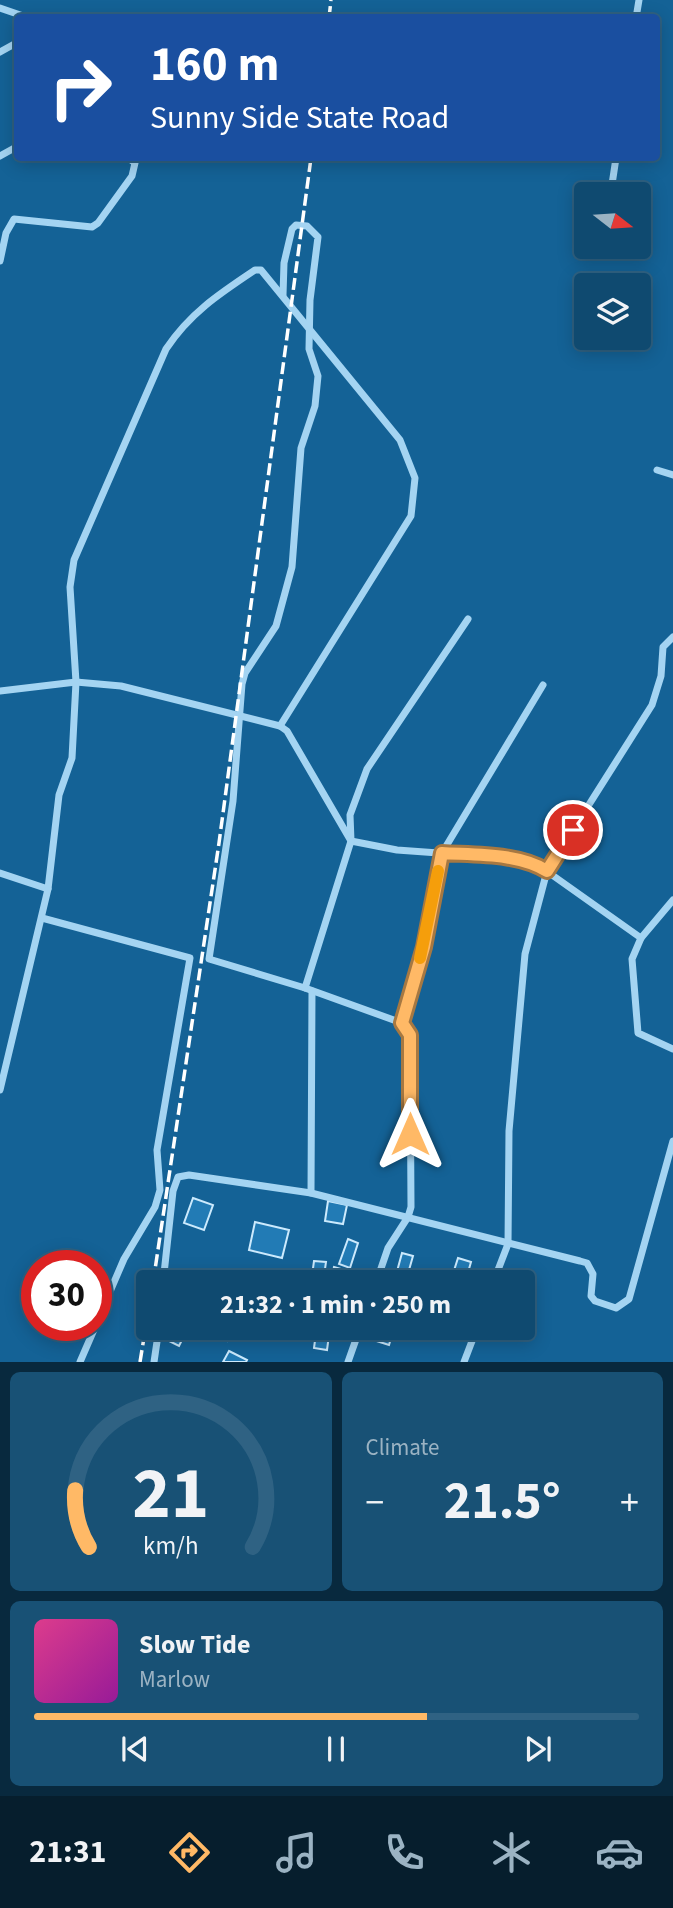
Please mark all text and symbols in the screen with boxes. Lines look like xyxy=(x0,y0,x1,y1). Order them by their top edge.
text: 160 m xyxy=(150,30,279,100)
icon: right xyxy=(35,42,126,133)
text: Sunny Side State Road xyxy=(150,95,449,141)
north arrow xyxy=(574,182,651,259)
map controls xyxy=(574,182,651,350)
button: layers xyxy=(574,273,651,350)
pin xyxy=(543,800,603,860)
icon: arrive xyxy=(554,811,592,849)
position arrow xyxy=(373,1097,447,1171)
speed limit sign: 30 xyxy=(21,1250,112,1341)
text: 21:32 · 1 min · 250 m xyxy=(220,1286,451,1323)
text: Climate xyxy=(366,1431,439,1464)
text: 21 xyxy=(132,1443,209,1547)
text: 21.5° xyxy=(444,1465,561,1539)
text: − xyxy=(366,1476,384,1530)
text: + xyxy=(620,1476,639,1530)
text: km/h xyxy=(143,1528,199,1564)
text: Slow Tide xyxy=(139,1626,250,1663)
text: Marlow xyxy=(139,1663,210,1696)
icon: previous xyxy=(116,1730,154,1768)
icon: pause xyxy=(317,1730,355,1768)
icon: next xyxy=(519,1730,557,1768)
icon: directions xyxy=(165,1828,214,1877)
icon: music xyxy=(272,1828,321,1877)
icon: phone xyxy=(380,1828,429,1877)
icon: climate xyxy=(487,1828,536,1877)
icon: car xyxy=(595,1828,644,1877)
text: 21:31 xyxy=(29,1829,106,1875)

